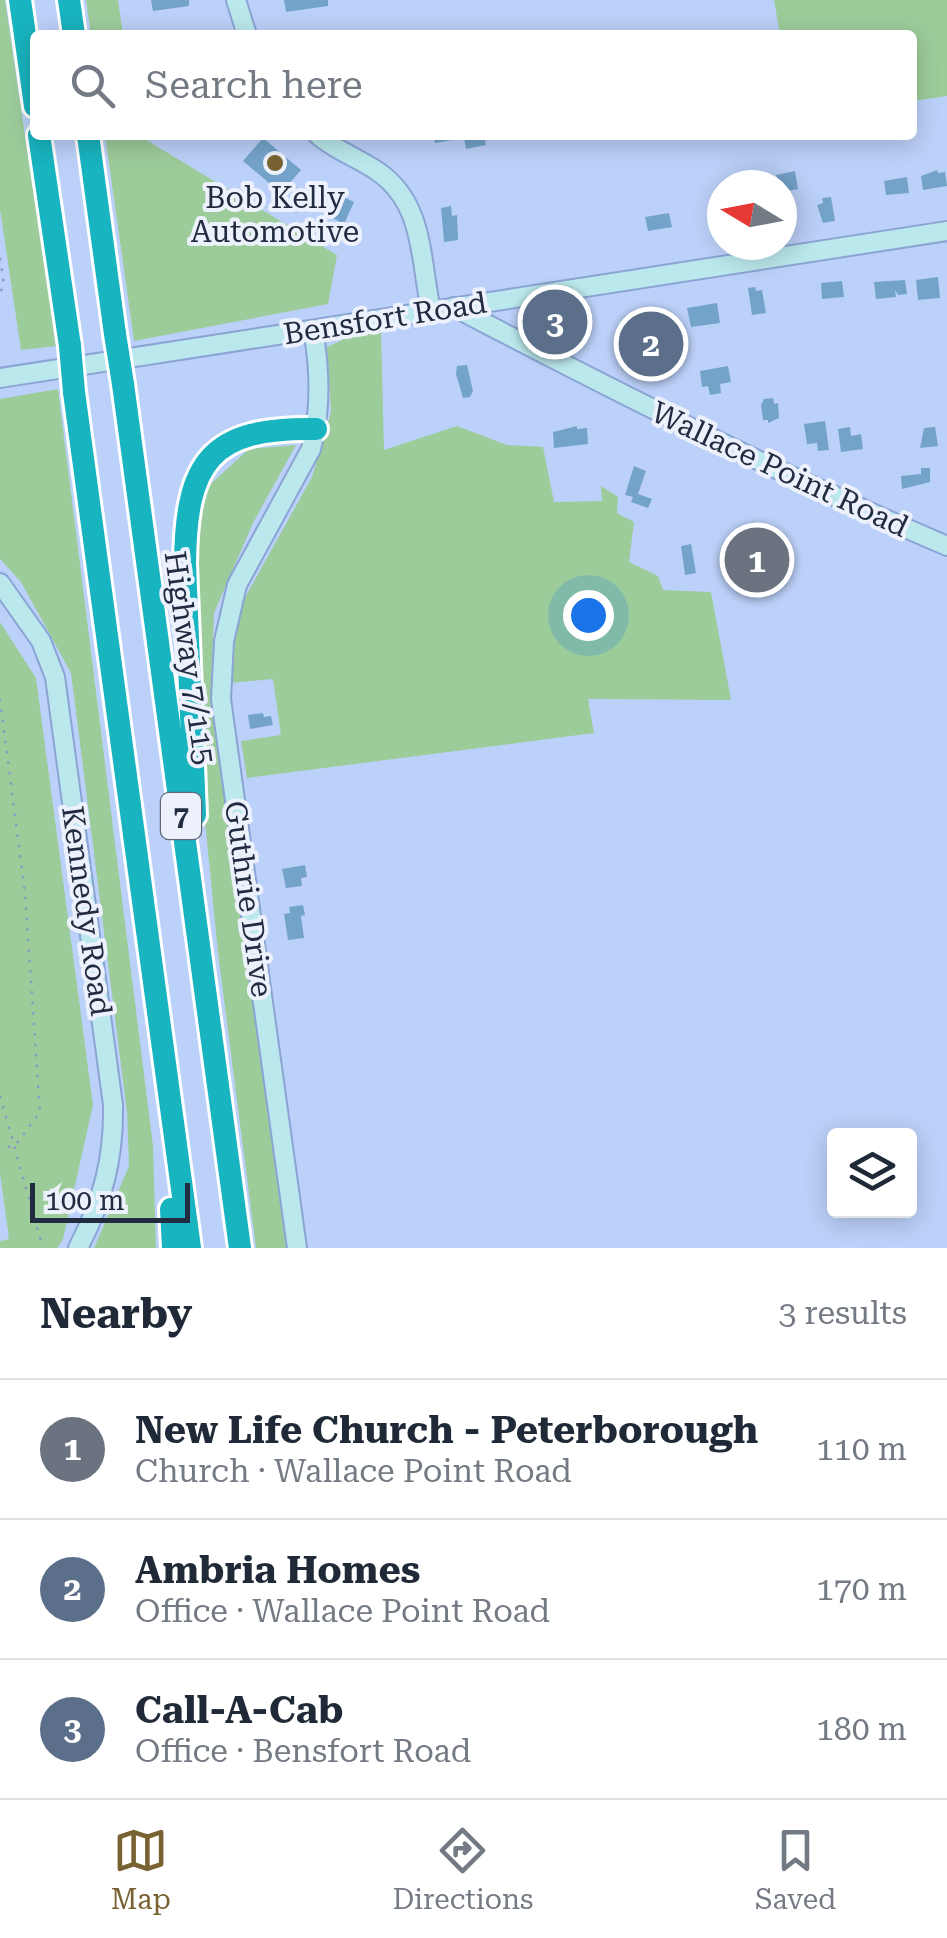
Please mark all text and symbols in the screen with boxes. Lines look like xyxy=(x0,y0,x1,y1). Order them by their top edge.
search box xyxy=(30,30,917,140)
icon: search xyxy=(65,58,120,113)
text: Search here xyxy=(145,63,363,107)
marker: Bob Kelly Automotive xyxy=(264,152,286,174)
north arrow xyxy=(707,170,797,260)
place label: Bob Kelly Automotive xyxy=(191,180,359,249)
pin: 3 xyxy=(522,284,588,360)
street label: Bensfort Road xyxy=(281,285,489,351)
pin: 2 xyxy=(618,306,684,382)
street label: Wallace Point Road xyxy=(646,394,914,544)
pin: 1 xyxy=(724,522,790,598)
street label: Highway 7/115 xyxy=(158,549,222,767)
your location xyxy=(563,590,614,641)
road number: 7 xyxy=(161,793,201,839)
street label: Guthrie Drive xyxy=(218,799,280,999)
street label: Kennedy Road xyxy=(55,804,119,1018)
map controls xyxy=(827,1128,917,1218)
button: layers xyxy=(827,1128,917,1218)
scale bar xyxy=(30,1178,190,1222)
text: 100 m xyxy=(45,1184,125,1217)
text: Nearby xyxy=(40,1289,192,1338)
text: 3 results xyxy=(779,1294,907,1332)
text: New Life Church - Peterborough xyxy=(135,1408,758,1452)
text: 1 xyxy=(64,1430,81,1468)
text: 110 m xyxy=(816,1430,907,1468)
text: Church · Wallace Point Road xyxy=(135,1452,572,1490)
text: Ambria Homes xyxy=(135,1548,420,1592)
text: 2 xyxy=(64,1570,81,1608)
text: 170 m xyxy=(816,1570,907,1608)
text: Office · Wallace Point Road xyxy=(135,1592,550,1630)
text: Call-A-Cab xyxy=(135,1688,344,1732)
text: 3 xyxy=(64,1710,81,1748)
text: 180 m xyxy=(816,1710,907,1748)
text: Office · Bensfort Road xyxy=(135,1732,471,1770)
tab: Map xyxy=(111,1823,171,1916)
tab: Directions xyxy=(392,1823,533,1916)
tab: Saved xyxy=(755,1823,836,1916)

